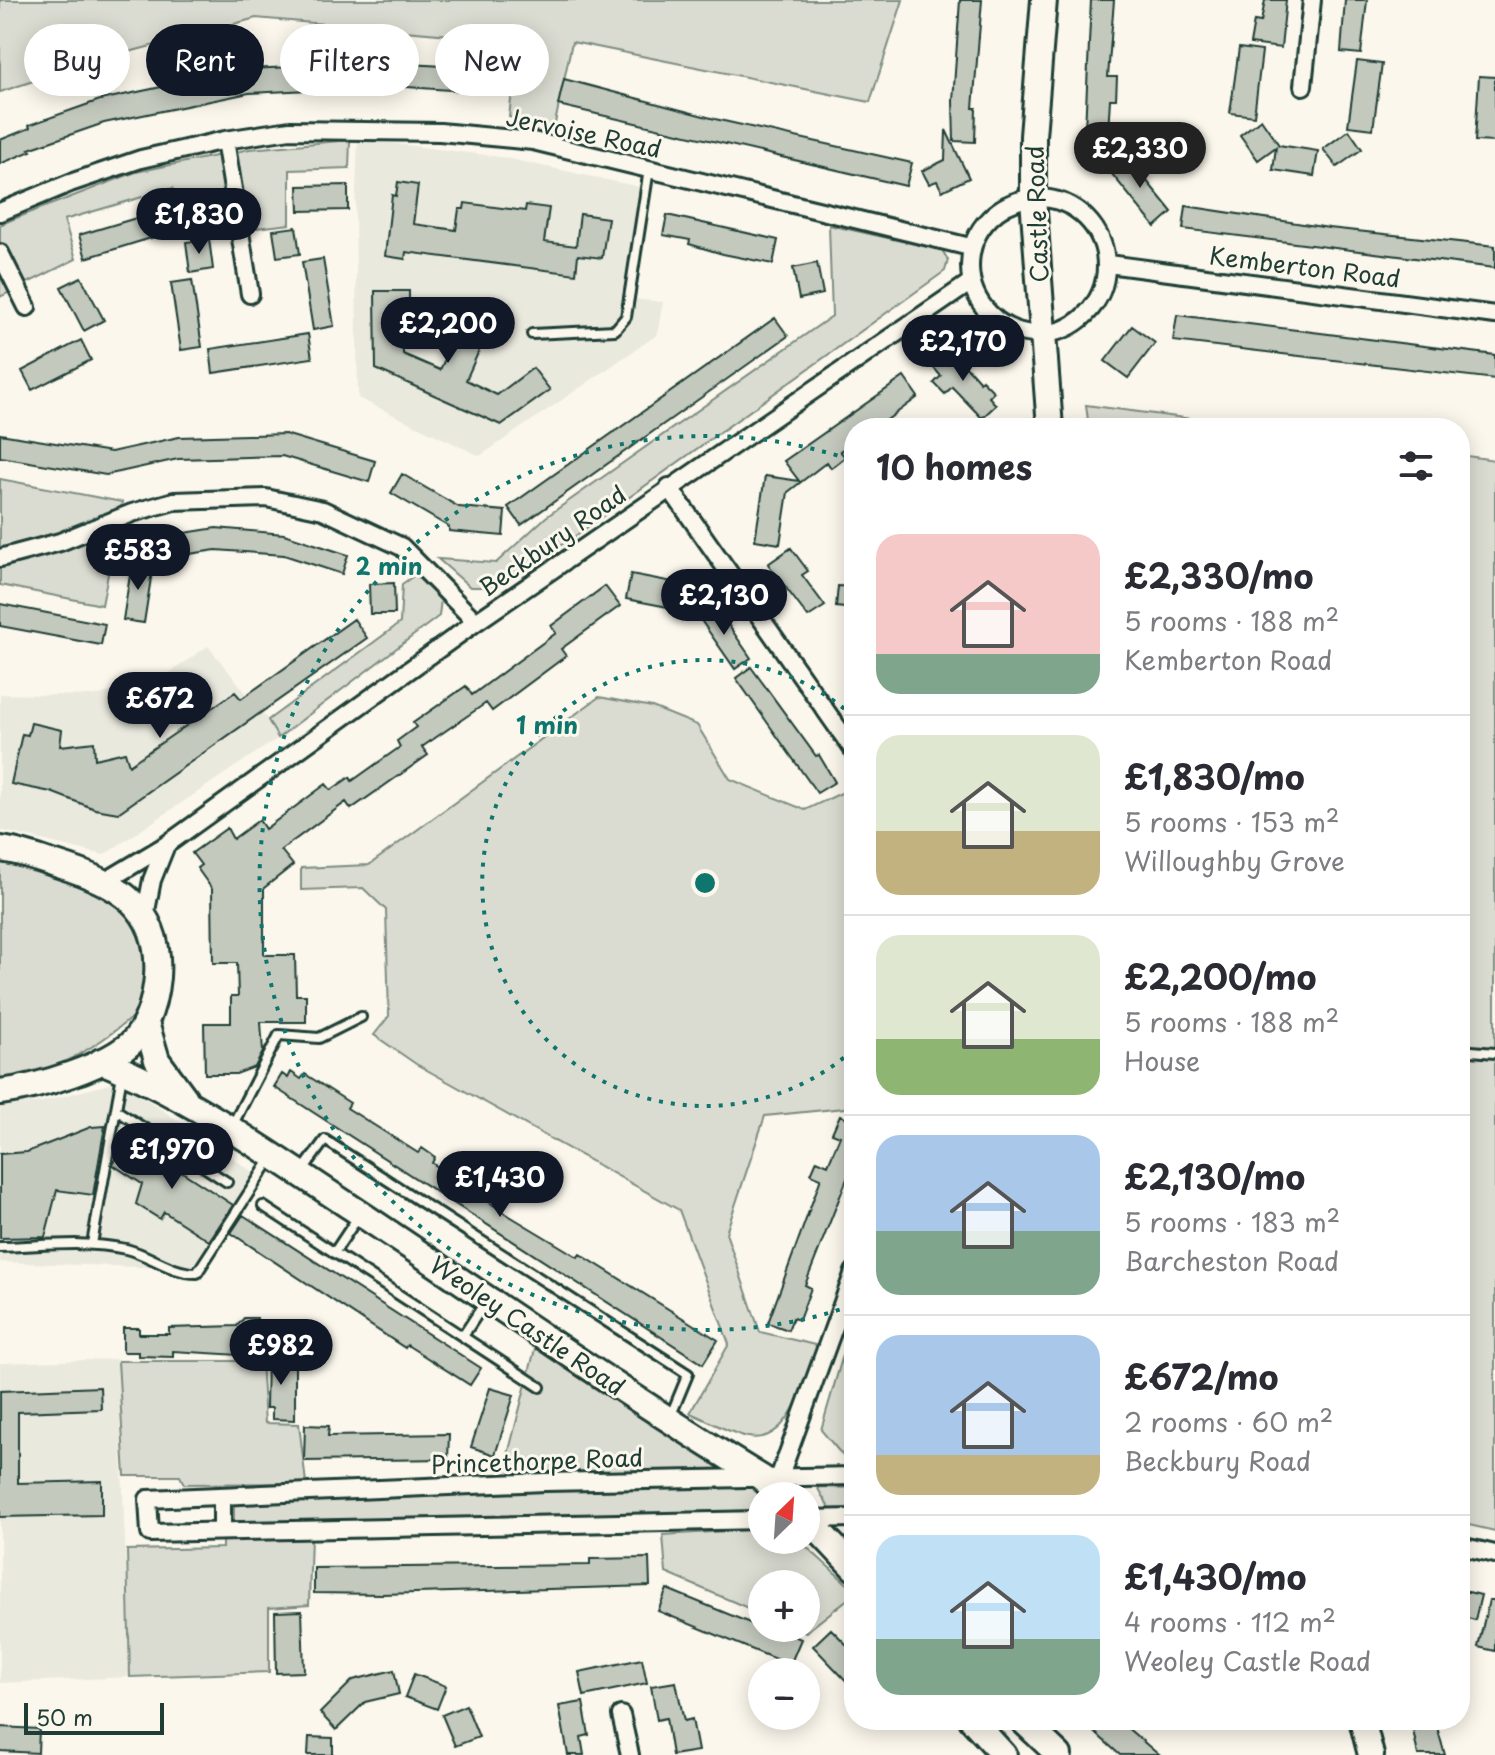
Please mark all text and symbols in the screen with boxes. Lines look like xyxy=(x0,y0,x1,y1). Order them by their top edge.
chip: Buy xyxy=(24,24,130,96)
chip: Rent xyxy=(146,24,264,96)
chip: Filters xyxy=(280,24,419,96)
chip: New xyxy=(435,24,549,96)
street label: Jervoise Road xyxy=(503,98,665,166)
pin: £2,330 xyxy=(1075,122,1205,190)
text: £2,330 xyxy=(1092,128,1188,167)
street label: Castle Road xyxy=(1016,145,1056,283)
pin: £1,830 xyxy=(134,188,264,256)
text: £1,830 xyxy=(154,194,244,233)
street label: Kemberton Road xyxy=(1207,236,1403,296)
pin: £2,200 xyxy=(383,297,513,365)
text: £2,200 xyxy=(399,303,497,342)
pin: £2,170 xyxy=(898,315,1028,383)
text: £2,170 xyxy=(919,321,1007,360)
text: 10 homes xyxy=(876,440,1032,492)
icon: filters xyxy=(1394,444,1438,488)
street label: Beckbury Road xyxy=(471,476,633,604)
pin: £583 xyxy=(91,524,185,592)
text: £583 xyxy=(104,530,172,569)
text: 2 min xyxy=(355,547,423,583)
text: £2,330/mo xyxy=(1124,549,1314,601)
icon: home xyxy=(940,566,1036,662)
pin: £2,130 xyxy=(659,569,789,637)
text: £2,130 xyxy=(679,575,769,614)
text: 5 rooms · 188 m² xyxy=(1124,601,1339,640)
text: Kemberton Road xyxy=(1124,640,1332,679)
pin: £672 xyxy=(113,672,207,740)
text: £672 xyxy=(126,678,194,717)
text: 1 min xyxy=(516,706,578,742)
text: £1,830/mo xyxy=(1124,750,1305,802)
icon: home xyxy=(940,767,1036,863)
text: 5 rooms · 153 m² xyxy=(1124,802,1339,841)
text: Willoughby Grove xyxy=(1124,841,1345,880)
centre of rings xyxy=(691,869,719,897)
text: £2,200/mo xyxy=(1124,950,1317,1002)
icon: home xyxy=(940,967,1036,1063)
text: 5 rooms · 188 m² xyxy=(1124,1002,1339,1041)
text: House xyxy=(1124,1041,1200,1080)
pin: £1,970 xyxy=(107,1123,237,1191)
text: £1,970 xyxy=(129,1129,215,1168)
text: £2,130/mo xyxy=(1124,1150,1305,1202)
pin: £1,430 xyxy=(435,1151,565,1219)
text: £1,430 xyxy=(455,1157,545,1196)
icon: home xyxy=(940,1167,1036,1263)
text: 5 rooms · 183 m² xyxy=(1124,1202,1340,1241)
text: Barcheston Road xyxy=(1124,1241,1339,1280)
street label: Weoley Castle Road xyxy=(423,1246,633,1404)
pin: £982 xyxy=(234,1319,328,1387)
text: £982 xyxy=(248,1325,314,1364)
text: £672/mo xyxy=(1124,1350,1279,1402)
icon: home xyxy=(940,1367,1036,1463)
text: 2 rooms · 60 m² xyxy=(1124,1402,1333,1441)
street label: Princethorpe Road xyxy=(430,1438,644,1482)
text: Beckbury Road xyxy=(1124,1441,1311,1480)
north arrow xyxy=(748,1482,820,1554)
map controls xyxy=(748,1482,820,1730)
text: £1,430/mo xyxy=(1124,1550,1307,1602)
icon: home xyxy=(940,1567,1036,1663)
button: + xyxy=(748,1570,820,1642)
text: 4 rooms · 112 m² xyxy=(1124,1602,1336,1641)
text: Weoley Castle Road xyxy=(1124,1641,1371,1680)
button: − xyxy=(748,1658,820,1730)
scale bar xyxy=(24,1699,164,1735)
text: 50 m xyxy=(36,1700,93,1733)

